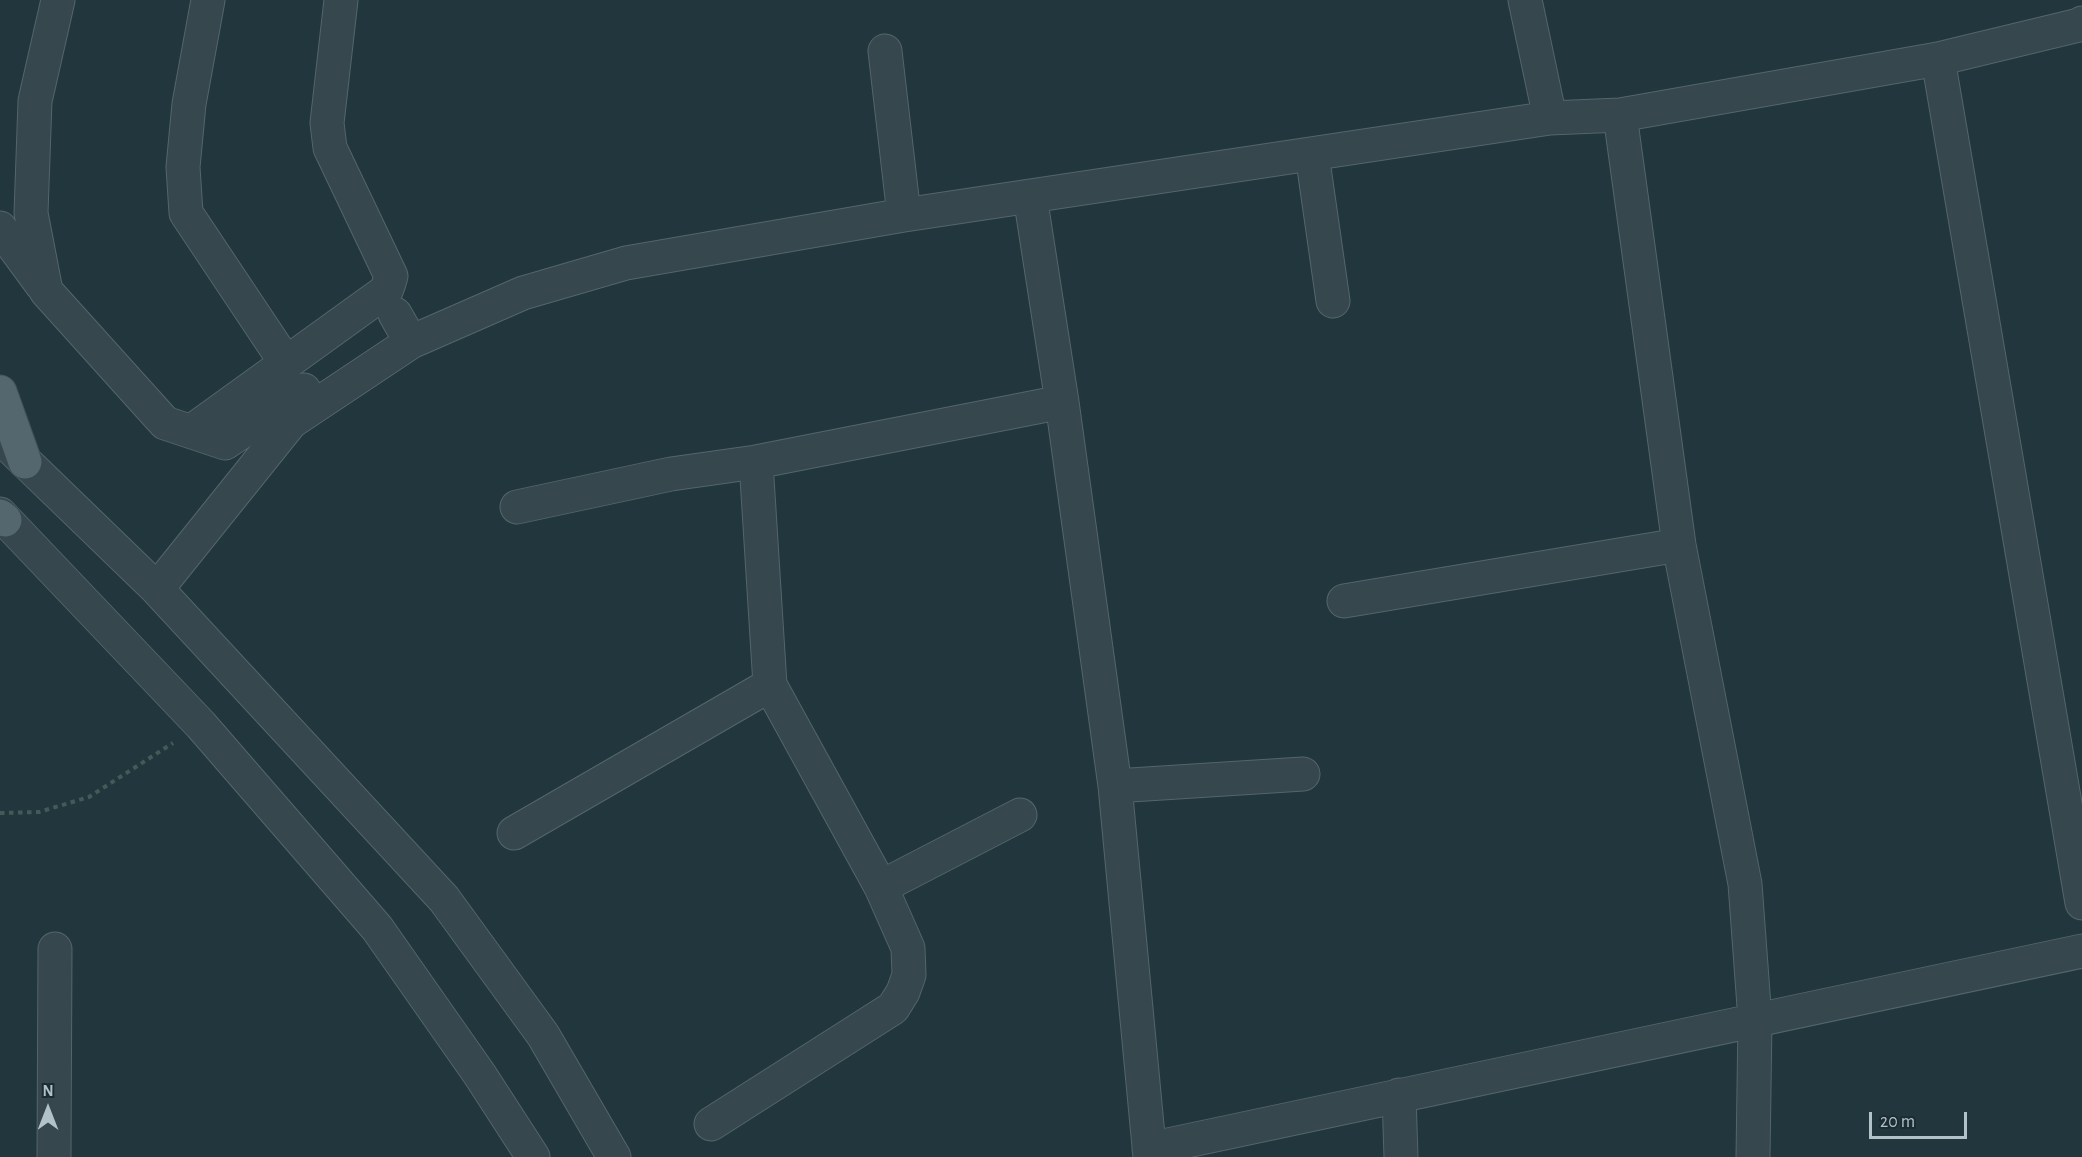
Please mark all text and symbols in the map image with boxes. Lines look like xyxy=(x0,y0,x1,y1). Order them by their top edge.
north arrow xyxy=(18,1079,78,1139)
text: N xyxy=(42,1083,54,1099)
scale bar xyxy=(1872,1100,1970,1138)
text: 20 m xyxy=(1880,1113,1915,1131)

